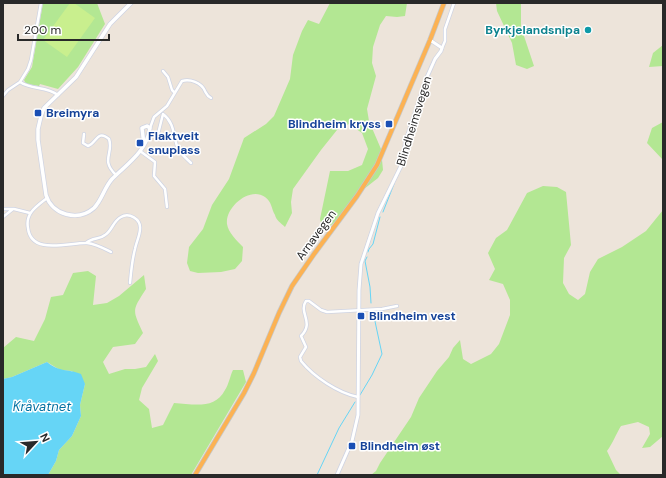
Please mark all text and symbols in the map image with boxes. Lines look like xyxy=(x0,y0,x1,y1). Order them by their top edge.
scale bar xyxy=(18,16,109,42)
text: 200 m xyxy=(24,22,61,38)
place label: Byrkjelandsnipa xyxy=(485,22,580,38)
marker: Byrkjelandsnipa xyxy=(583,25,593,35)
street label: Blindheimsvegen xyxy=(393,74,435,168)
place label: Breimyra xyxy=(46,105,99,121)
marker: Breimyra xyxy=(33,108,43,118)
place label: Blindheim kryss xyxy=(288,116,381,132)
marker: Blindheim kryss xyxy=(384,119,394,129)
place label: Flaktveit snuplass xyxy=(148,128,200,158)
marker: Flaktveit snuplass xyxy=(135,138,145,148)
street label: Arnavegen xyxy=(292,207,340,263)
place label: Blindheim vest xyxy=(369,308,456,324)
marker: Blindheim vest xyxy=(356,311,366,321)
water label: Kråvatnet xyxy=(13,398,72,415)
north arrow xyxy=(16,422,56,462)
text: N xyxy=(37,431,53,444)
place label: Blindheim øst xyxy=(360,438,440,454)
marker: Blindheim øst xyxy=(347,441,357,451)

